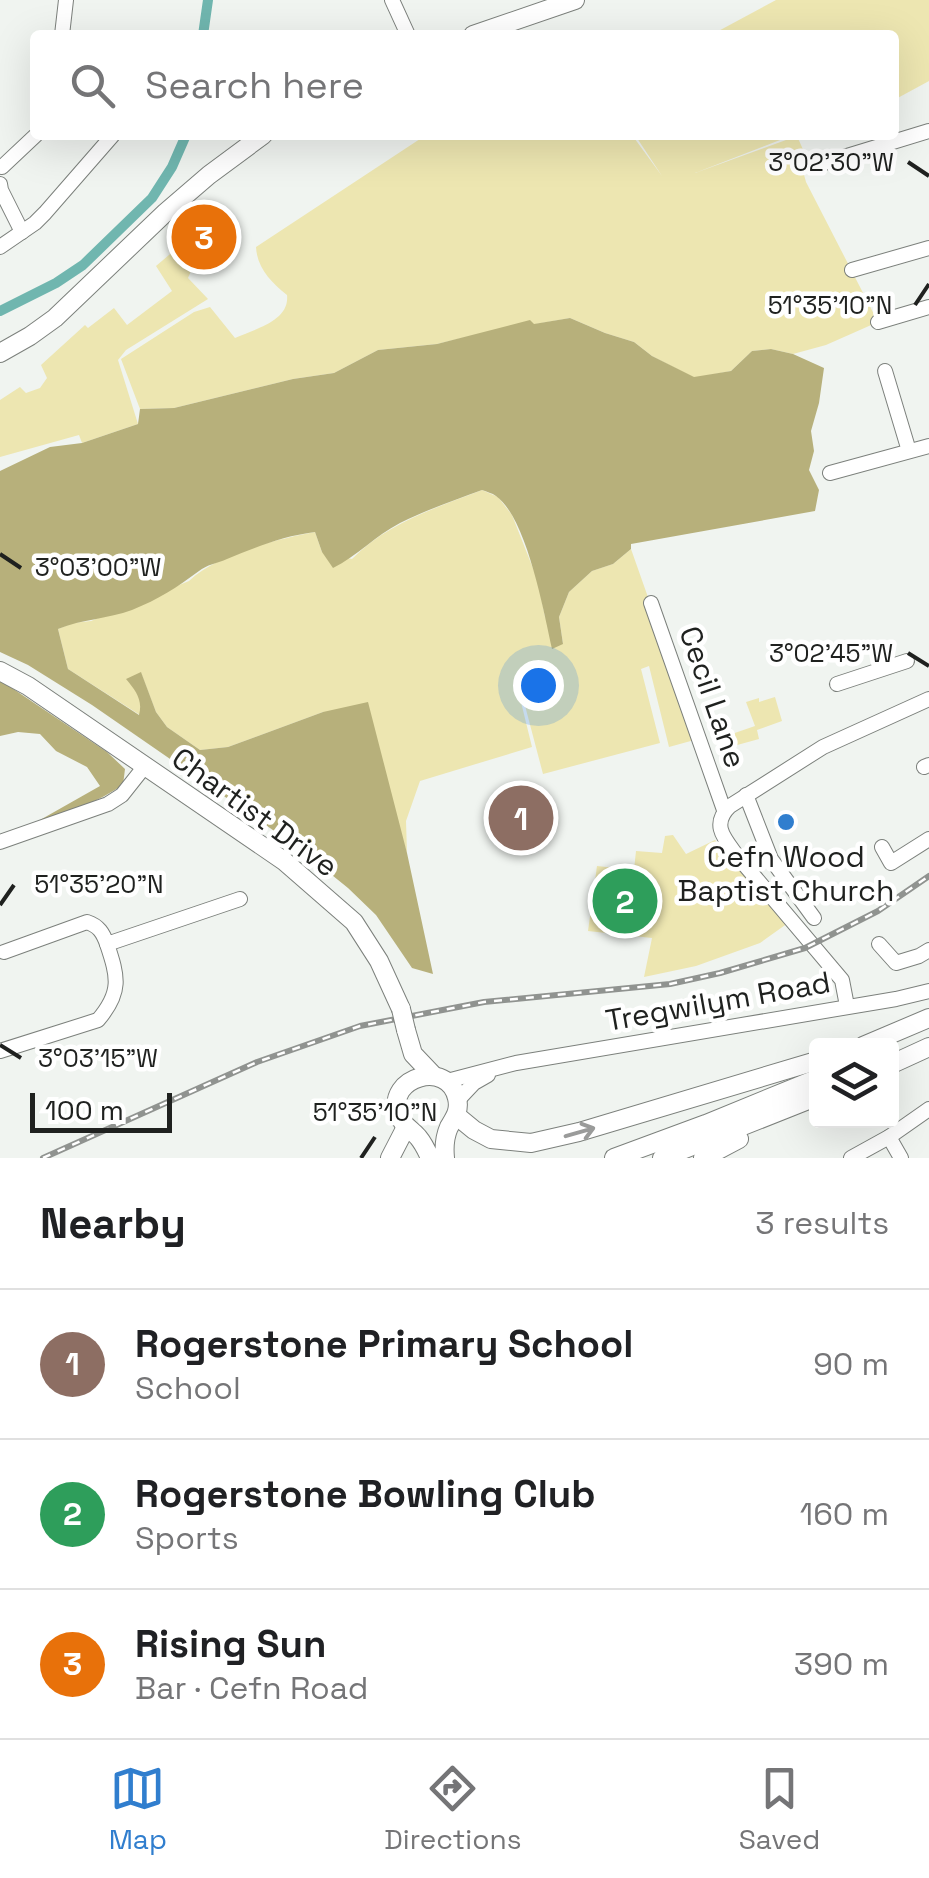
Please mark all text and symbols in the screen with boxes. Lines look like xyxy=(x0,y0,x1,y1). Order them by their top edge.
search box xyxy=(30,30,899,140)
icon: search xyxy=(65,58,120,113)
text: Search here xyxy=(145,61,364,109)
text: 3°02'30"W xyxy=(768,146,894,178)
pin: 3 xyxy=(172,200,236,274)
text: 51°35'10"N xyxy=(768,289,892,321)
text: 3°03'00"W xyxy=(35,551,161,583)
street label: Cecil Lane xyxy=(671,621,755,773)
text: 3°02'45"W xyxy=(769,637,893,669)
your location xyxy=(513,660,564,711)
street label: Chartist Drive xyxy=(164,739,346,885)
pin: 1 xyxy=(488,780,554,856)
marker: Cefn Wood Baptist Church xyxy=(775,811,797,833)
place label: Cefn Wood Baptist Church xyxy=(678,837,894,910)
pin: 2 xyxy=(592,864,658,938)
text: 51°35'20"N xyxy=(34,868,164,900)
street label: Tregwilym Road xyxy=(603,962,833,1040)
map controls xyxy=(809,1038,899,1128)
button: layers xyxy=(809,1038,899,1128)
text: 3°03'15"W xyxy=(38,1042,158,1074)
scale bar xyxy=(30,1088,172,1132)
text: 100 m xyxy=(45,1092,124,1128)
text: 51°35'10"N xyxy=(313,1096,437,1128)
one-way arrow xyxy=(564,1121,595,1140)
text: Nearby xyxy=(40,1197,186,1250)
text: 3 results xyxy=(755,1203,889,1243)
text: Rogerstone Primary School xyxy=(135,1320,633,1368)
text: 1 xyxy=(65,1344,80,1384)
text: 90 m xyxy=(813,1344,889,1384)
text: School xyxy=(135,1368,241,1408)
text: Rogerstone Bowling Club xyxy=(135,1470,595,1518)
text: 2 xyxy=(63,1494,82,1534)
text: 160 m xyxy=(800,1494,889,1534)
text: Sports xyxy=(135,1518,239,1558)
text: Rising Sun xyxy=(135,1620,326,1668)
text: 3 xyxy=(63,1644,82,1684)
text: 390 m xyxy=(794,1644,889,1684)
text: Bar · Cefn Road xyxy=(135,1668,368,1708)
tab: Map xyxy=(109,1761,167,1857)
tab: Directions xyxy=(384,1761,521,1857)
tab: Saved xyxy=(739,1761,820,1857)

